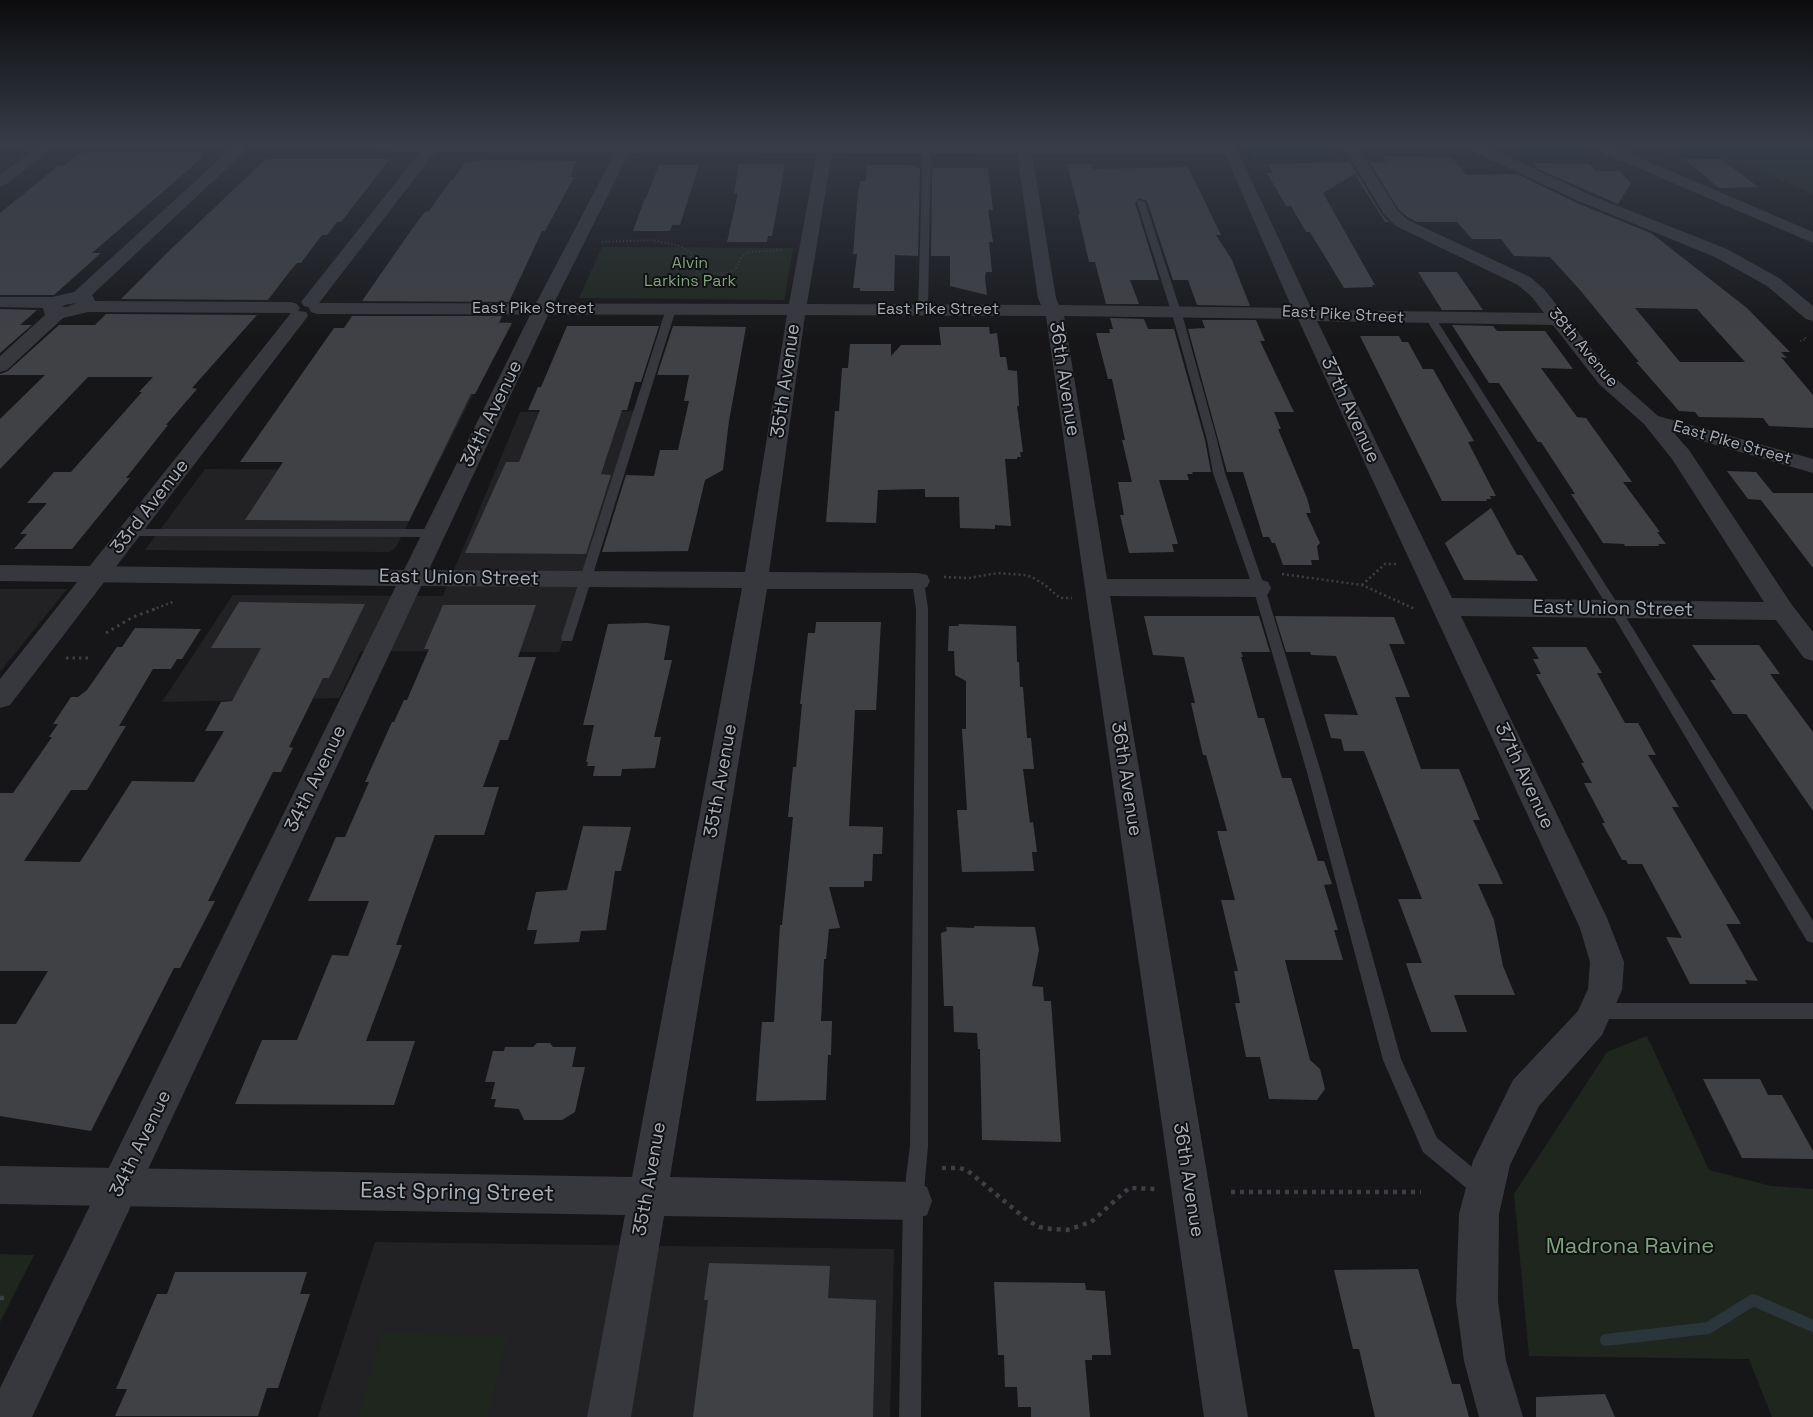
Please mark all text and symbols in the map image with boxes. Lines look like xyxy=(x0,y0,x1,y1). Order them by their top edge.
park label: Alvin Larkins Park xyxy=(644,254,736,292)
street label: East Pike Street xyxy=(472,299,594,319)
street label: East Pike Street xyxy=(877,300,999,320)
street label: East Pike Street xyxy=(1282,302,1404,328)
street label: 38th Avenue xyxy=(1544,305,1622,391)
street label: 36th Avenue xyxy=(1044,320,1084,438)
street label: 35th Avenue xyxy=(767,322,805,440)
street label: 37th Avenue xyxy=(1315,353,1385,467)
street label: 34th Avenue xyxy=(456,357,528,471)
street label: East Pike Street xyxy=(1671,417,1793,469)
street label: 33rd Avenue xyxy=(106,455,194,559)
street label: East Union Street xyxy=(379,565,539,591)
street label: East Union Street xyxy=(1533,596,1693,622)
street label: 37th Avenue xyxy=(1489,719,1559,833)
street label: 36th Avenue xyxy=(1106,720,1146,838)
street label: 34th Avenue xyxy=(280,722,352,836)
street label: 35th Avenue xyxy=(700,722,742,840)
street label: 34th Avenue xyxy=(105,1087,177,1201)
street label: 35th Avenue xyxy=(629,1120,671,1238)
street label: 36th Avenue xyxy=(1168,1121,1208,1239)
street label: East Spring Street xyxy=(360,1178,554,1208)
park label: Madrona Ravine xyxy=(1546,1234,1714,1260)

